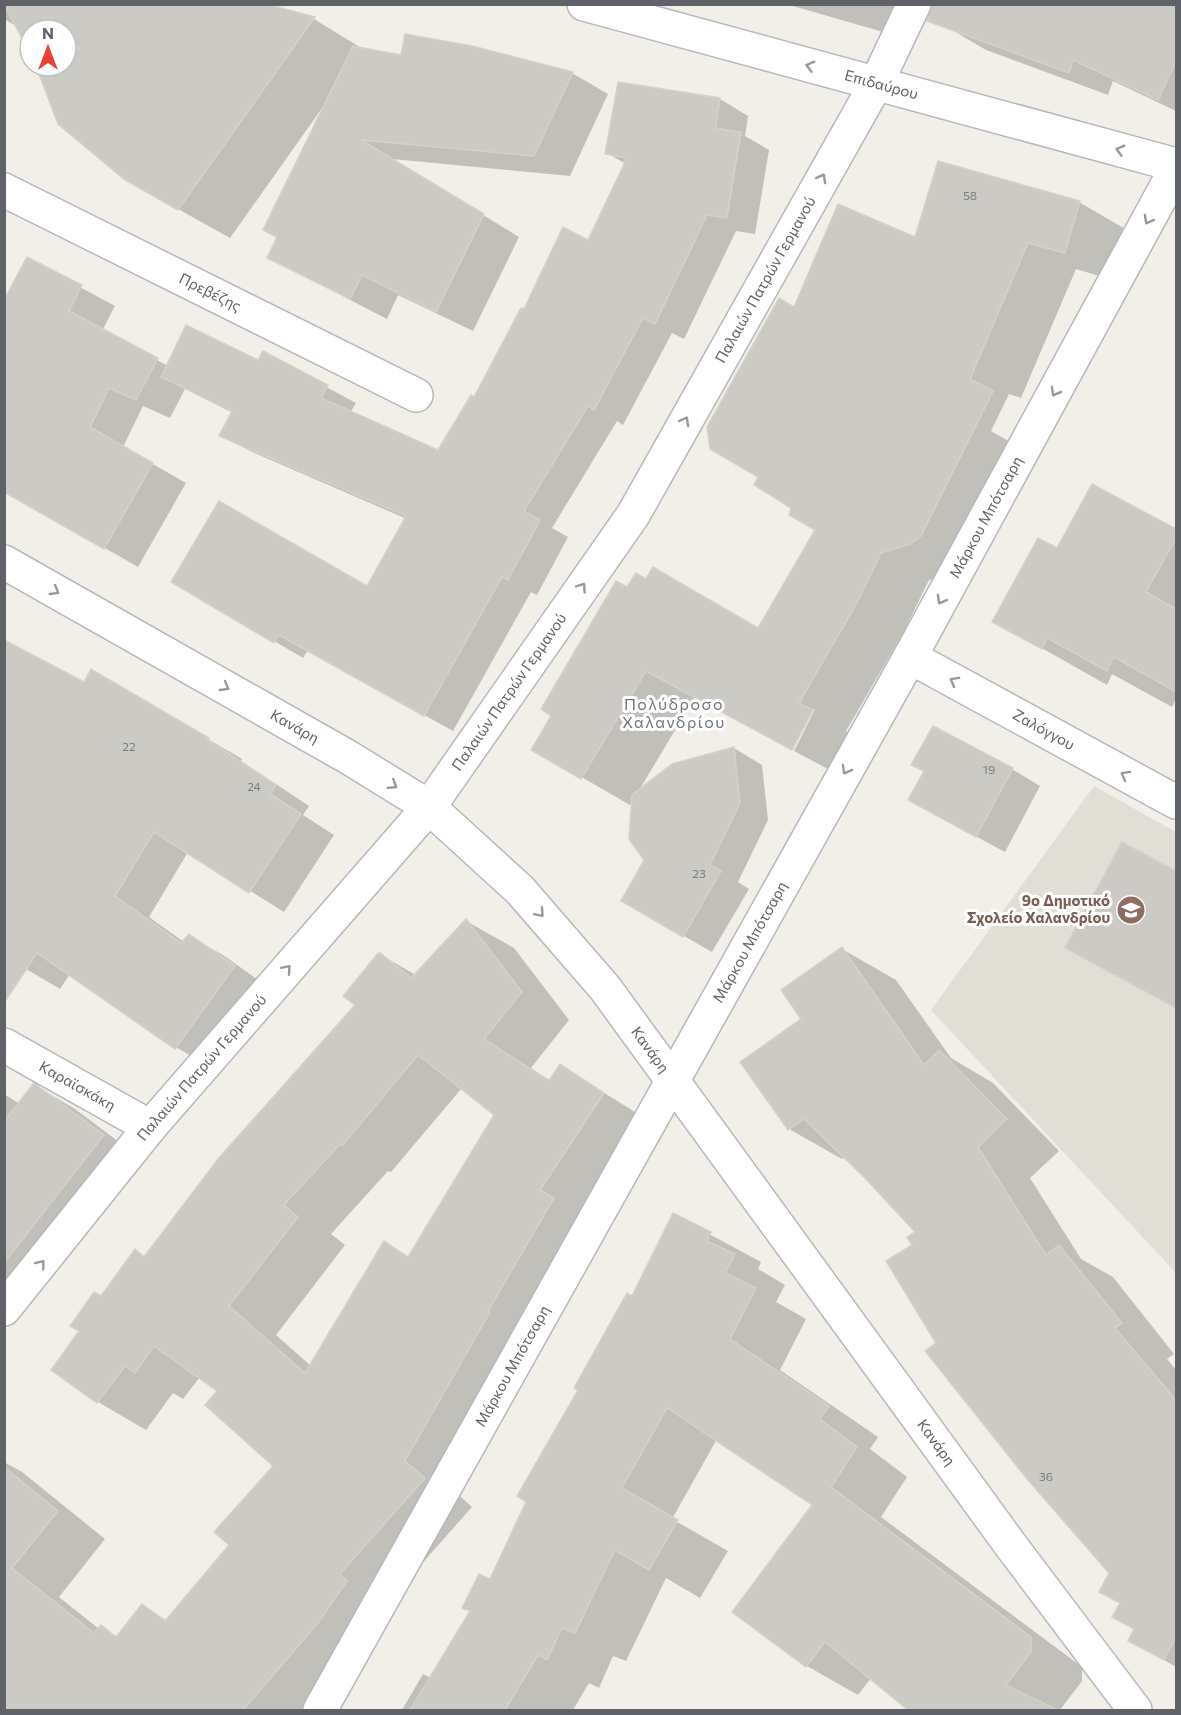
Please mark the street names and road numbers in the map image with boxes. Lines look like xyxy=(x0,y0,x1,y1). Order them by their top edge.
street label: Επιδαύρου xyxy=(843,65,920,102)
street label: Παλαιών Πατρών Γερμανού xyxy=(711,193,819,366)
street label: Πρεβέζης xyxy=(176,269,244,315)
street label: Μάρκου Μπότσαρη xyxy=(945,453,1026,581)
street label: Παλαιών Πατρών Γερμανού xyxy=(447,609,570,774)
street label: Κανάρη xyxy=(268,705,322,747)
street label: Ζαλόγγου xyxy=(1010,705,1078,753)
street label: Μάρκου Μπότσαρη xyxy=(708,878,790,1006)
street label: Παλαιών Πατρών Γερμανού xyxy=(133,990,270,1144)
street label: Κανάρη xyxy=(628,1023,674,1076)
street label: Καραϊσκάκη xyxy=(36,1057,119,1114)
street label: Μάρκου Μπότσαρη xyxy=(471,1302,553,1430)
street label: Κανάρη xyxy=(914,1415,960,1469)

